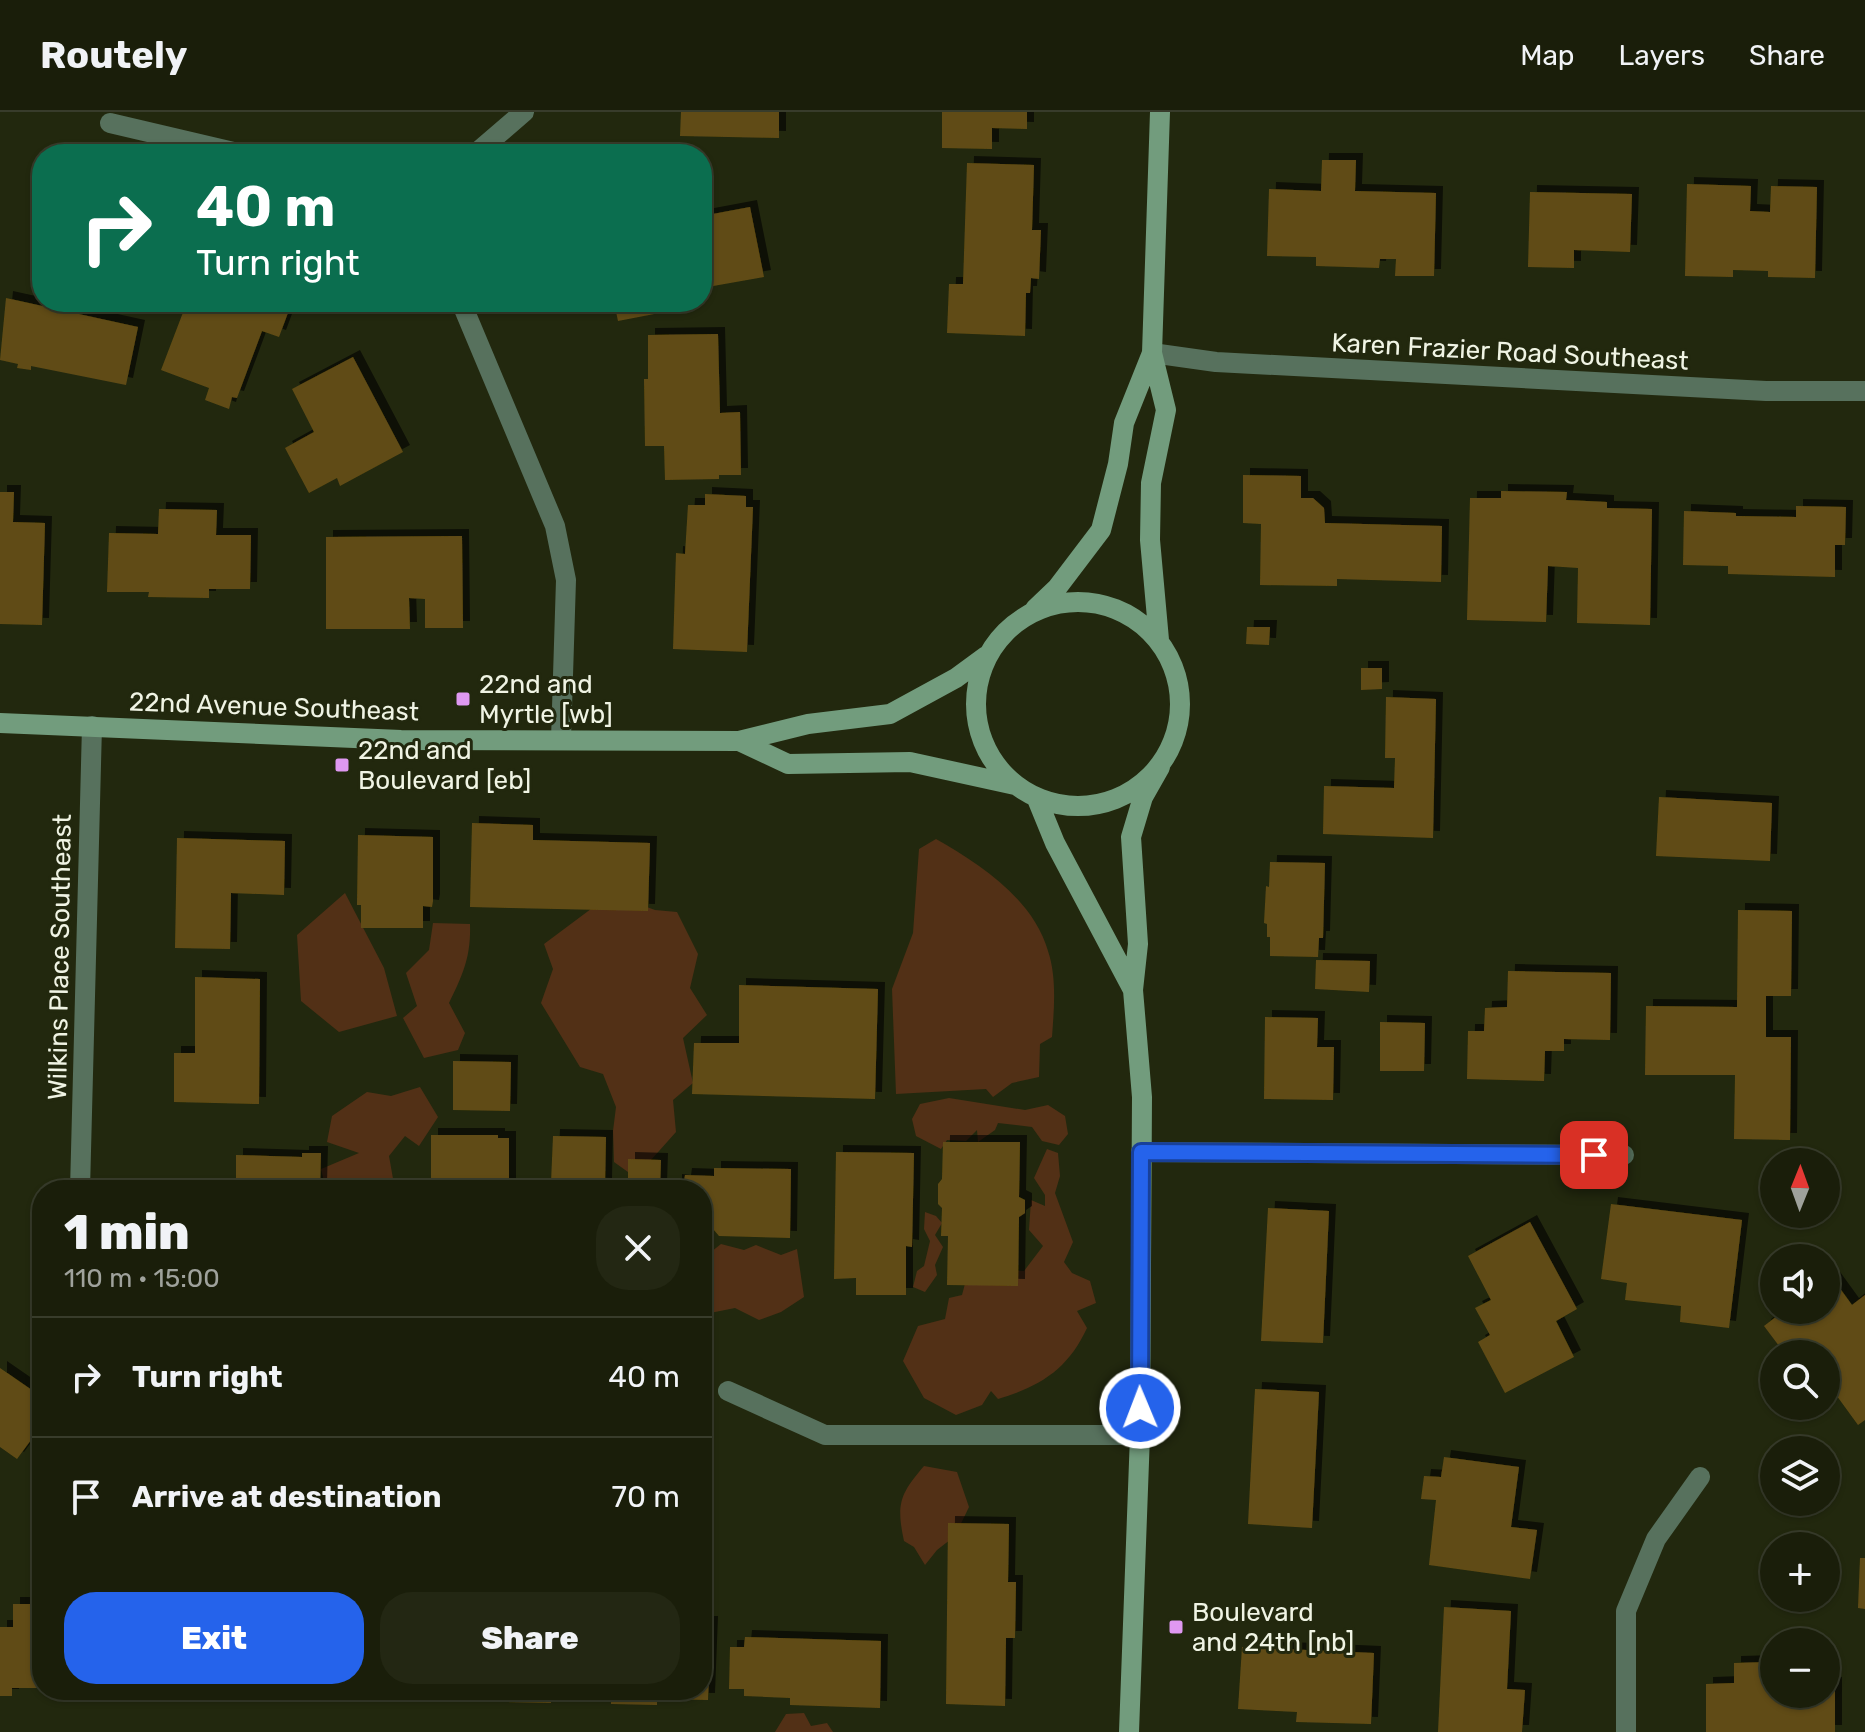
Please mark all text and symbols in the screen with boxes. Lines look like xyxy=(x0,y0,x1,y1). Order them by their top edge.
text: Routely xyxy=(40,32,187,78)
text: Map xyxy=(1520,39,1575,72)
text: Layers xyxy=(1619,39,1705,72)
text: Share xyxy=(1749,39,1825,72)
text: 40 m xyxy=(196,174,336,240)
icon: right xyxy=(64,176,168,280)
text: Turn right xyxy=(196,241,360,284)
street label: Karen Frazier Road Southeast xyxy=(1331,327,1689,377)
place label: 22nd and Myrtle [wb] xyxy=(479,669,613,730)
street label: 22nd Avenue Southeast xyxy=(129,686,419,728)
marker: 22nd and Myrtle [wb] xyxy=(454,690,472,708)
place label: 22nd and Boulevard [eb] xyxy=(358,735,531,796)
marker: 22nd and Boulevard [eb] xyxy=(333,756,351,774)
street label: Wilkins Place Southeast xyxy=(42,814,78,1100)
pin xyxy=(1560,1121,1628,1189)
icon: arrive xyxy=(1572,1133,1616,1177)
north arrow xyxy=(1760,1148,1840,1228)
map controls xyxy=(1760,1148,1840,1708)
text: 1 min xyxy=(64,1204,190,1261)
button: close xyxy=(596,1206,680,1290)
button: sound xyxy=(1760,1244,1840,1324)
text: 110 m · 15:00 xyxy=(64,1263,220,1294)
button: search xyxy=(1760,1340,1840,1420)
icon: right xyxy=(64,1355,108,1399)
text: Turn right xyxy=(132,1359,283,1395)
text: 40 m xyxy=(608,1359,680,1395)
position arrow xyxy=(1098,1366,1182,1450)
button: layers xyxy=(1760,1436,1840,1516)
icon: arrive xyxy=(64,1475,108,1519)
text: Arrive at destination xyxy=(132,1479,442,1515)
text: 70 m xyxy=(612,1479,680,1515)
button: + xyxy=(1760,1532,1840,1612)
button: Exit xyxy=(64,1592,364,1684)
button: Share xyxy=(380,1592,680,1684)
place label: Boulevard and 24th [nb] xyxy=(1192,1597,1354,1658)
marker: Boulevard and 24th [nb] xyxy=(1167,1618,1185,1636)
button: − xyxy=(1760,1628,1840,1708)

